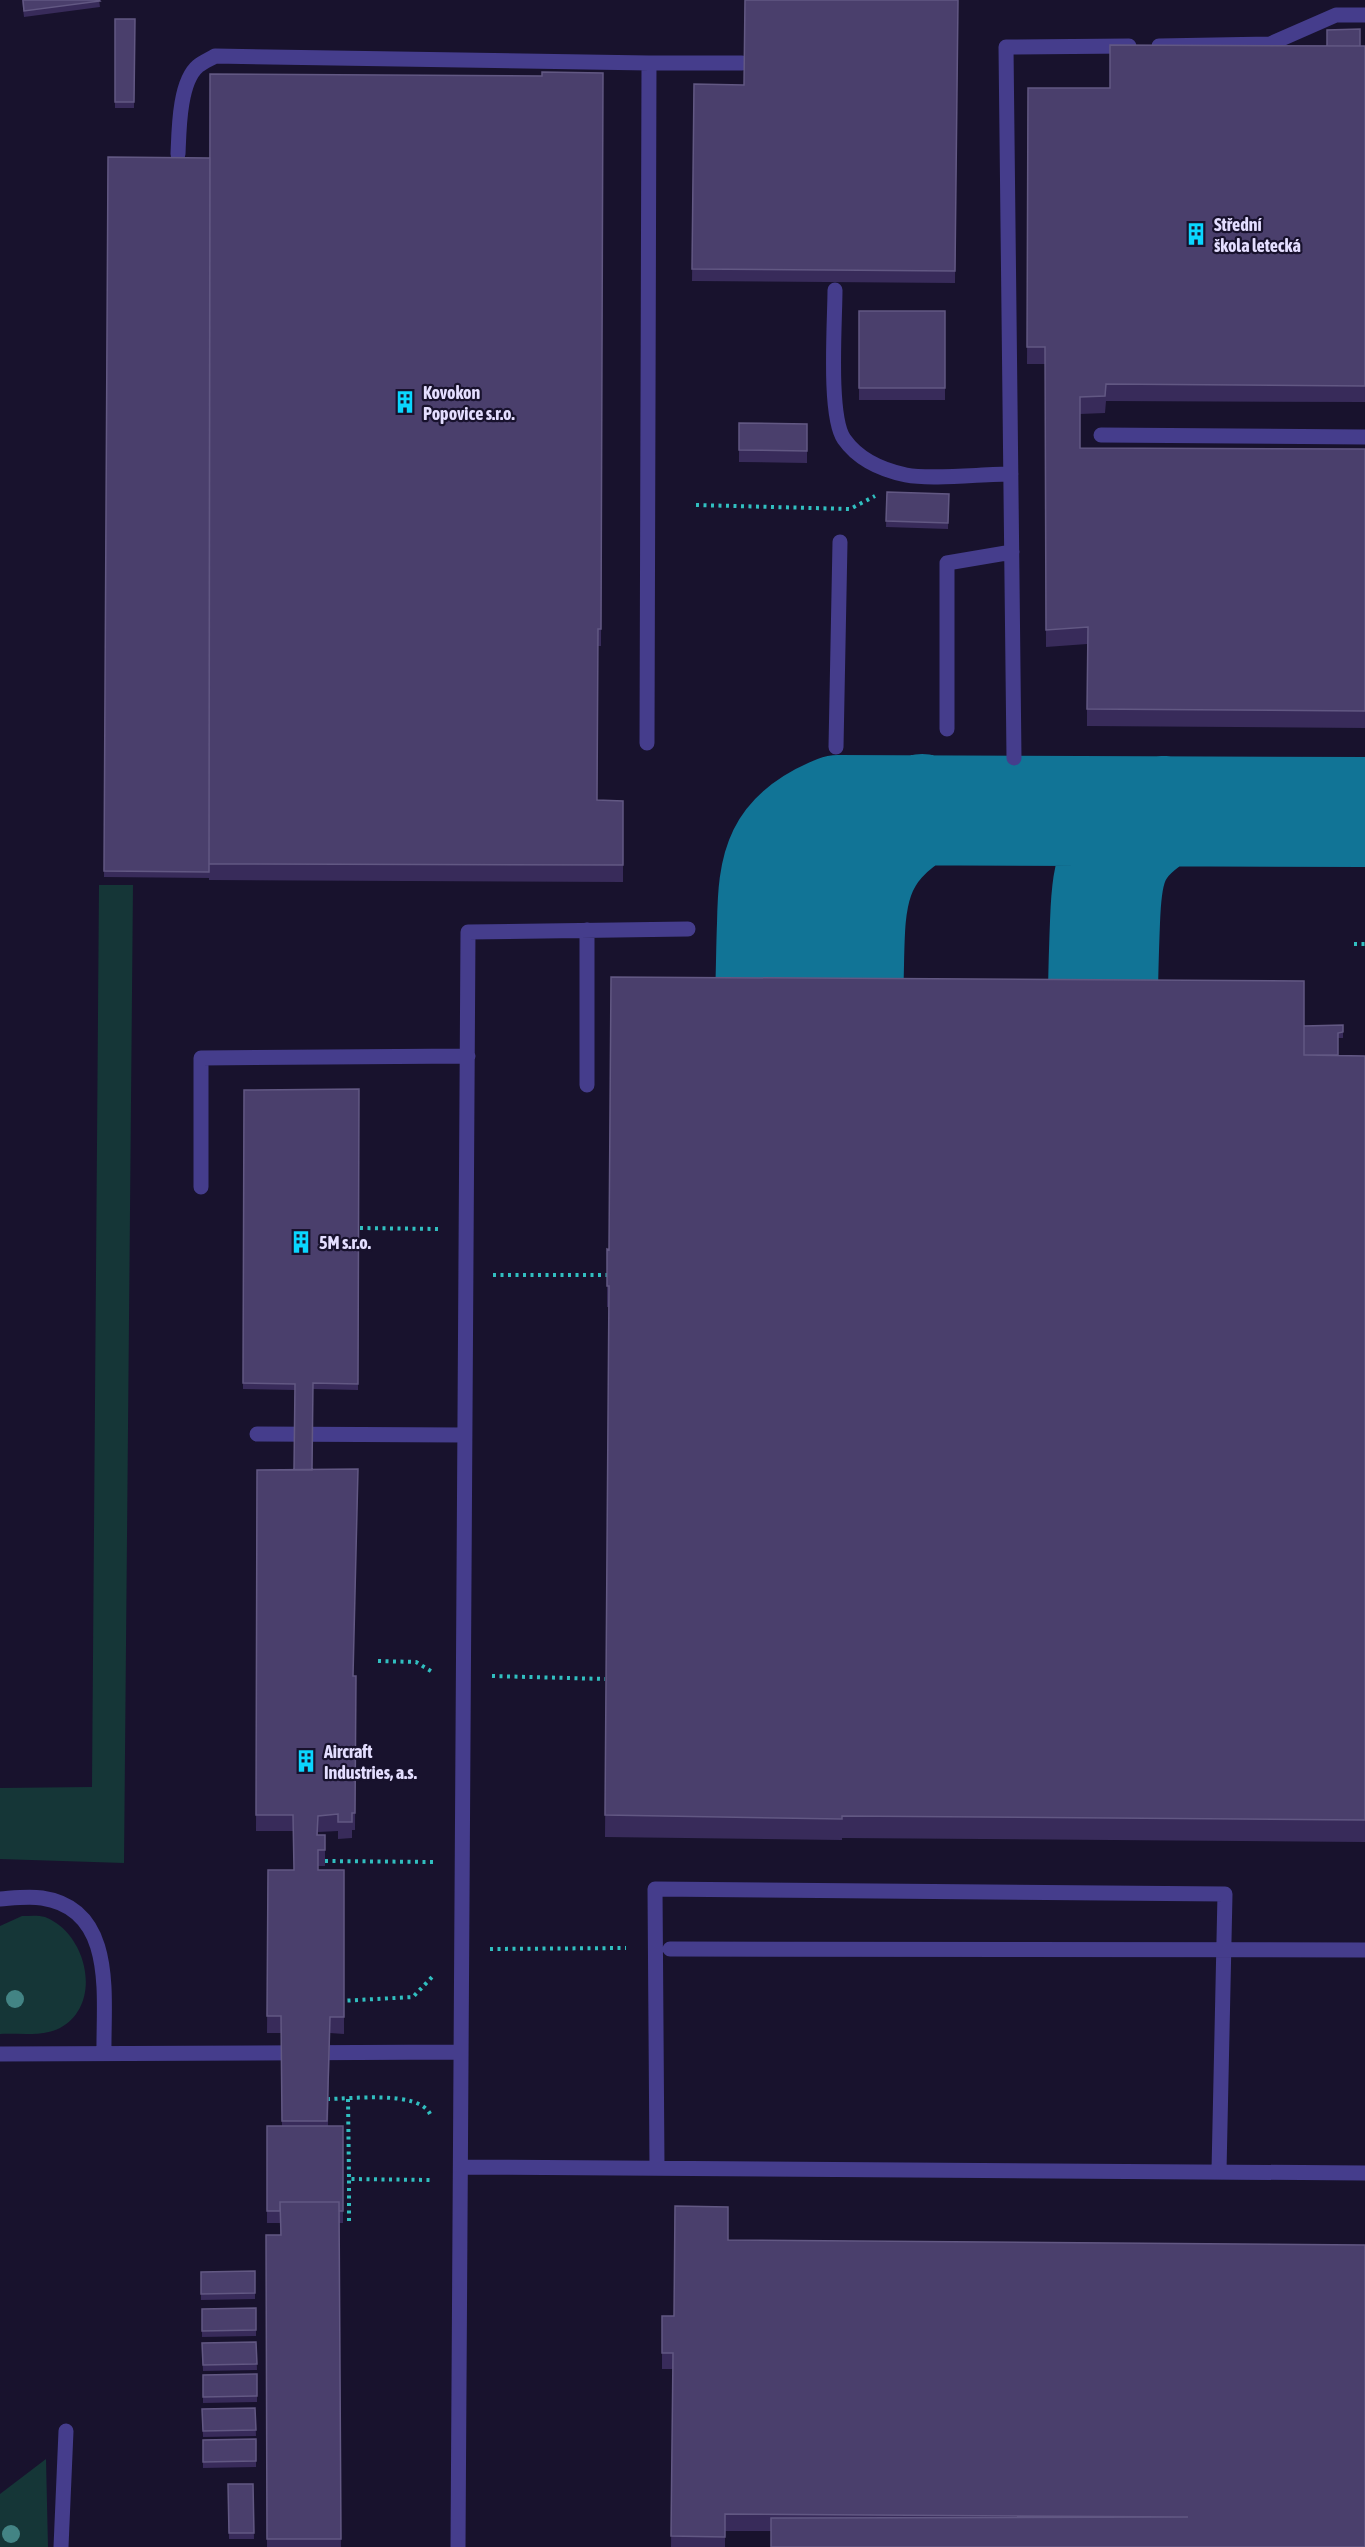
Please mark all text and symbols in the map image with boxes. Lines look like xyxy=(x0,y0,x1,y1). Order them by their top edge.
place label: Střední škola letecká xyxy=(1214,214,1301,256)
building icon: Střední škola letecká xyxy=(1183,221,1209,247)
place label: Kovokon Popovice s.r.o. xyxy=(423,382,515,424)
building icon: Kovokon Popovice s.r.o. xyxy=(392,389,418,415)
building icon: 5M s.r.o. xyxy=(288,1229,314,1255)
place label: 5M s.r.o. xyxy=(319,1232,371,1253)
place label: Aircraft Industries, a.s. xyxy=(323,1741,417,1783)
building icon: Aircraft Industries, a.s. xyxy=(293,1748,319,1774)

